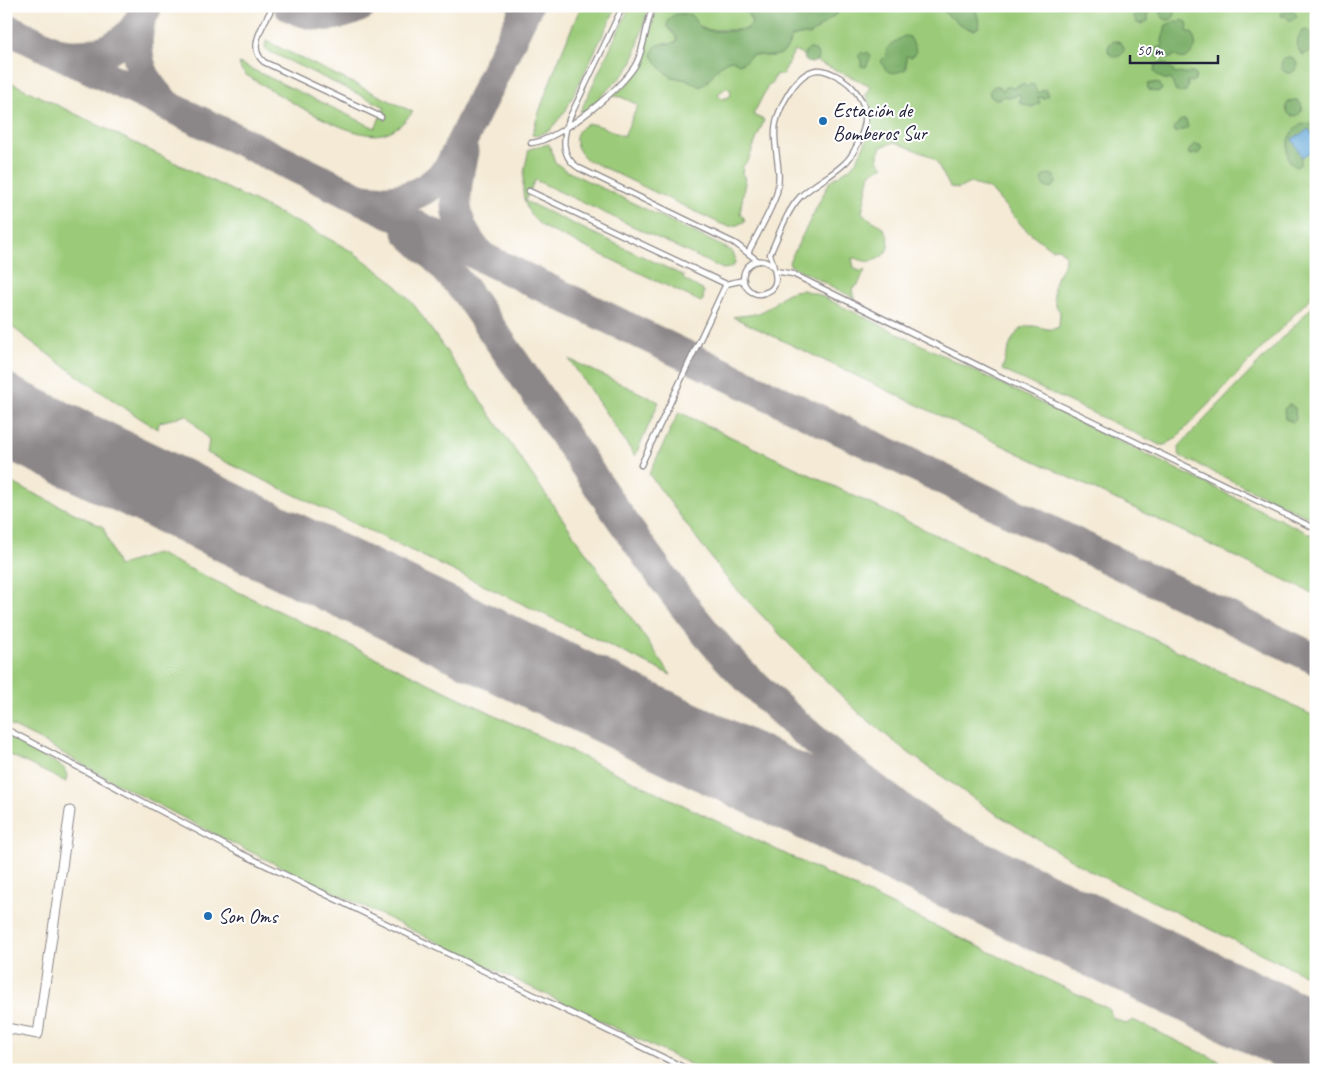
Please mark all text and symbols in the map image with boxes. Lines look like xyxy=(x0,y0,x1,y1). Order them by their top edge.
scale bar xyxy=(1130,32,1217,64)
text: 50 m xyxy=(1137,41,1164,60)
place label: Estación de Bomberos Sur xyxy=(833,98,928,146)
marker: Estación de Bomberos Sur xyxy=(817,115,829,127)
place label: Son Oms xyxy=(218,904,280,929)
marker: Son Oms xyxy=(202,910,214,922)

